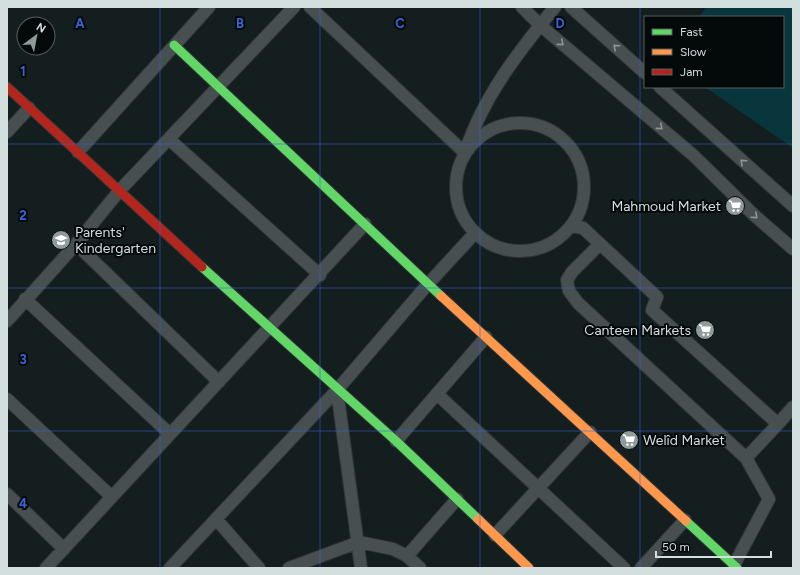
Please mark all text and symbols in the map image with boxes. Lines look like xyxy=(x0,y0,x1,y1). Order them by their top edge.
north arrow xyxy=(16,16,56,56)
text: A xyxy=(75,16,85,31)
text: B xyxy=(236,16,244,31)
text: C xyxy=(395,16,405,31)
text: D xyxy=(555,16,565,31)
legend xyxy=(644,16,784,88)
text: N xyxy=(34,20,48,36)
text: Fast xyxy=(680,25,703,39)
one-way arrow xyxy=(556,38,564,45)
one-way arrow xyxy=(613,45,621,52)
text: Slow xyxy=(680,45,707,59)
text: 1 xyxy=(20,64,26,79)
text: Jam xyxy=(680,65,703,79)
one-way arrow xyxy=(655,122,663,129)
one-way arrow xyxy=(740,159,748,166)
supermarket icon: Mahmoud Market xyxy=(724,195,746,217)
place label: Mahmoud Market xyxy=(611,198,721,215)
text: 2 xyxy=(19,208,27,223)
one-way arrow xyxy=(750,211,758,218)
place label: Parents' Kindergarten xyxy=(75,224,156,257)
school or university icon: Parents' Kindergarten xyxy=(50,229,72,251)
supermarket icon: Canteen Markets xyxy=(694,319,716,341)
place label: Canteen Markets xyxy=(584,322,691,339)
text: 3 xyxy=(19,352,27,367)
supermarket icon: Welîd Market xyxy=(618,429,640,451)
place label: Welîd Market xyxy=(643,432,725,449)
text: 4 xyxy=(19,496,27,511)
scale bar xyxy=(656,533,771,559)
text: 50 m xyxy=(662,540,690,554)

